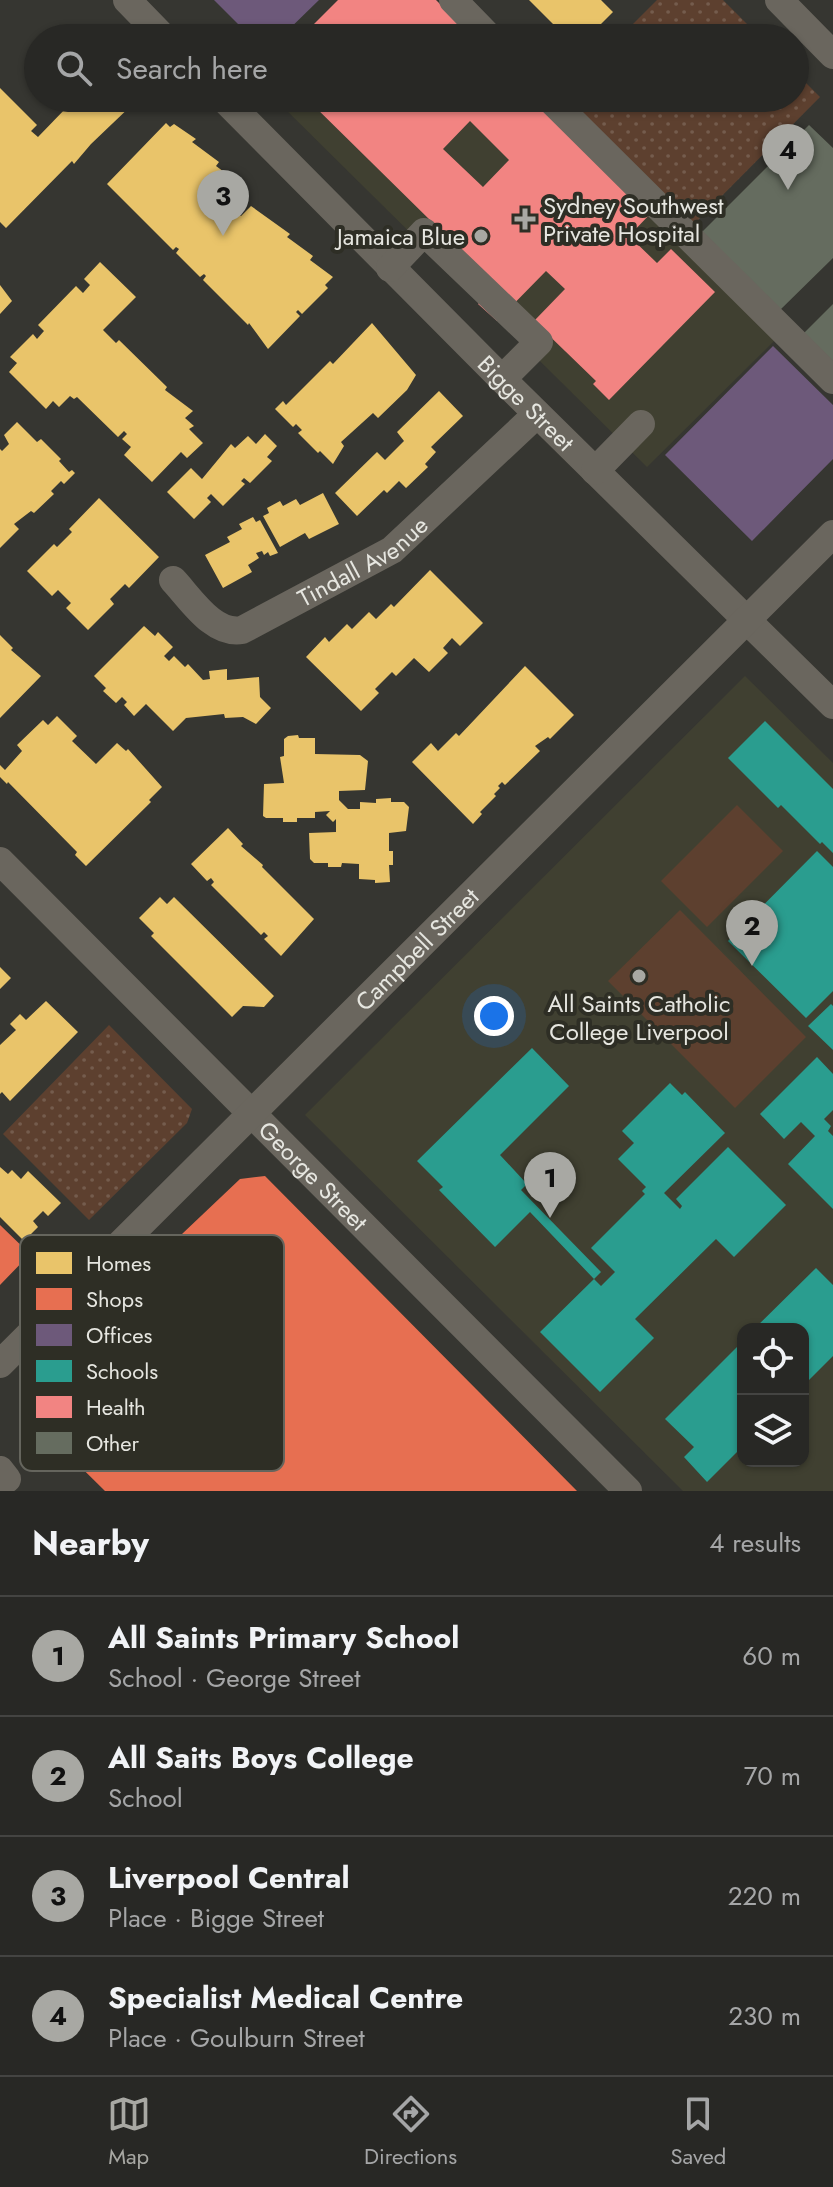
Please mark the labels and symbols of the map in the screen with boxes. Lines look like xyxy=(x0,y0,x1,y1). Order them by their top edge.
pin: 4 xyxy=(762,124,814,190)
pin: 3 xyxy=(197,170,249,236)
place label: Sydney Southwest Private Hospital xyxy=(543,188,724,251)
marker: Sydney Southwest Private Hospital xyxy=(514,208,536,230)
place label: Jamaica Blue xyxy=(334,219,465,254)
marker: Jamaica Blue xyxy=(472,227,490,245)
street label: Bigge Street xyxy=(470,347,583,459)
street label: Tindall Avenue xyxy=(291,508,435,615)
street label: Campbell Street xyxy=(347,879,486,1019)
pin: 2 xyxy=(726,900,778,966)
marker: All Saints Catholic College Liverpool xyxy=(630,967,648,985)
place label: All Saints Catholic College Liverpool xyxy=(548,986,730,1049)
your location xyxy=(474,996,514,1036)
street label: George Street xyxy=(251,1113,376,1238)
pin: 1 xyxy=(524,1152,576,1218)
legend xyxy=(20,1235,284,1471)
text: Homes xyxy=(86,1247,151,1279)
text: Shops xyxy=(86,1283,143,1315)
text: Offices xyxy=(86,1319,153,1351)
text: Schools xyxy=(86,1355,158,1387)
text: Health xyxy=(86,1391,146,1423)
text: Other xyxy=(86,1427,140,1459)

